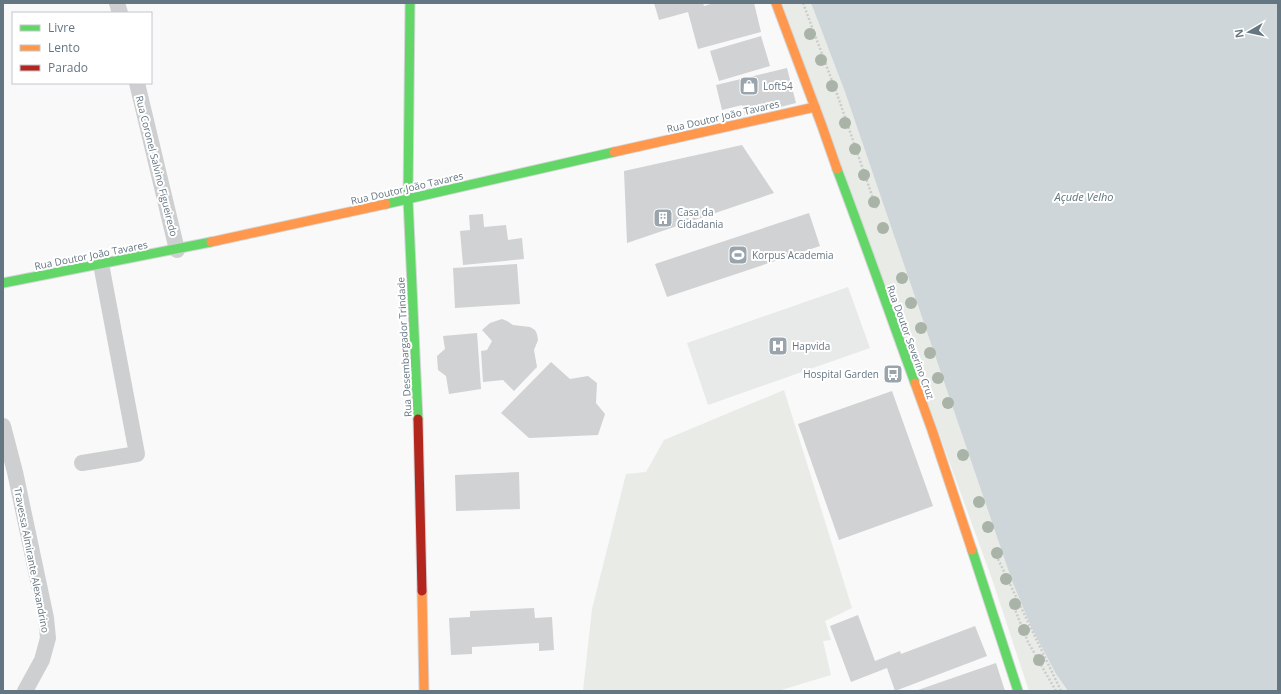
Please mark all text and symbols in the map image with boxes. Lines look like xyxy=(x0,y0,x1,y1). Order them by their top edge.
legend xyxy=(12,12,152,84)
north arrow xyxy=(1229,12,1269,52)
text: Livre xyxy=(48,19,75,36)
text: N xyxy=(1231,28,1247,39)
text: Lento xyxy=(48,39,80,56)
text: Parado xyxy=(48,59,88,76)
shop icon: Loft54 xyxy=(738,75,760,97)
place label: Loft54 xyxy=(763,79,793,93)
street label: Rua Coronel Salvino Figueiredo xyxy=(133,94,181,238)
street label: Rua Doutor João Tavares xyxy=(665,96,781,136)
street label: Rua Doutor João Tavares xyxy=(349,168,465,208)
water label: Açude Velho xyxy=(1053,189,1114,204)
place label: Casa da Cidadania xyxy=(677,205,723,231)
building icon: Casa da Cidadania xyxy=(652,207,674,229)
street label: Rua Doutor João Tavares xyxy=(33,237,149,273)
sports icon: Korpus Academia xyxy=(727,244,749,266)
place label: Korpus Academia xyxy=(752,248,834,262)
street label: Rua Desembargador Trindade xyxy=(393,276,415,417)
street label: Rua Doutor Severino Cruz xyxy=(884,283,938,401)
hospital icon: Hapvida xyxy=(767,335,789,357)
place label: Hapvida xyxy=(792,339,830,353)
bus stop icon: Hospital Garden xyxy=(882,363,904,385)
place label: Hospital Garden xyxy=(803,367,879,381)
street label: Travessa Almirante Alexandrino xyxy=(11,486,53,634)

